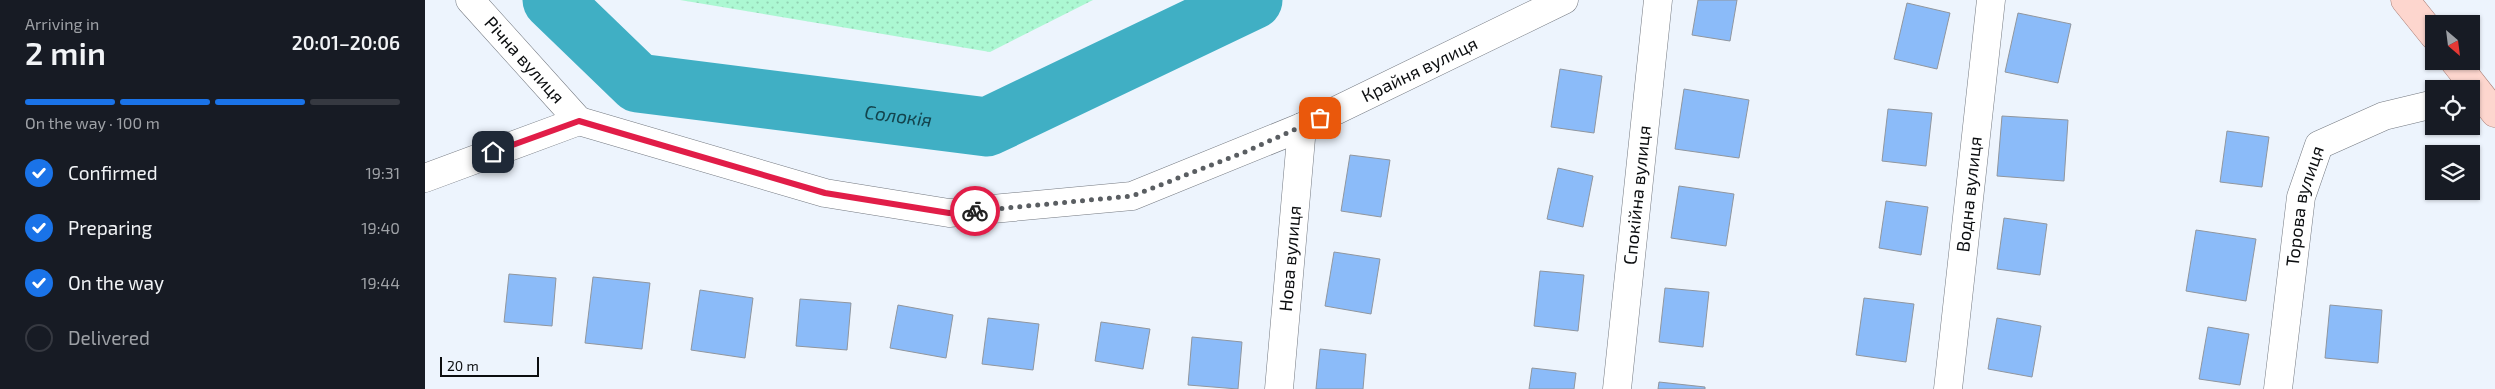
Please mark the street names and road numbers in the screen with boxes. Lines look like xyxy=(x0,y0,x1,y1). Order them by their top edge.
street label: Річна вулиця xyxy=(480,12,570,107)
street label: Крайня вулиця xyxy=(1358,32,1481,106)
street label: Спокійна вулиця xyxy=(1618,124,1655,266)
street label: Водна вулиця xyxy=(1951,135,1986,253)
street label: Торова вулиця xyxy=(2281,143,2328,268)
street label: Нова вулиця xyxy=(1274,205,1305,312)

